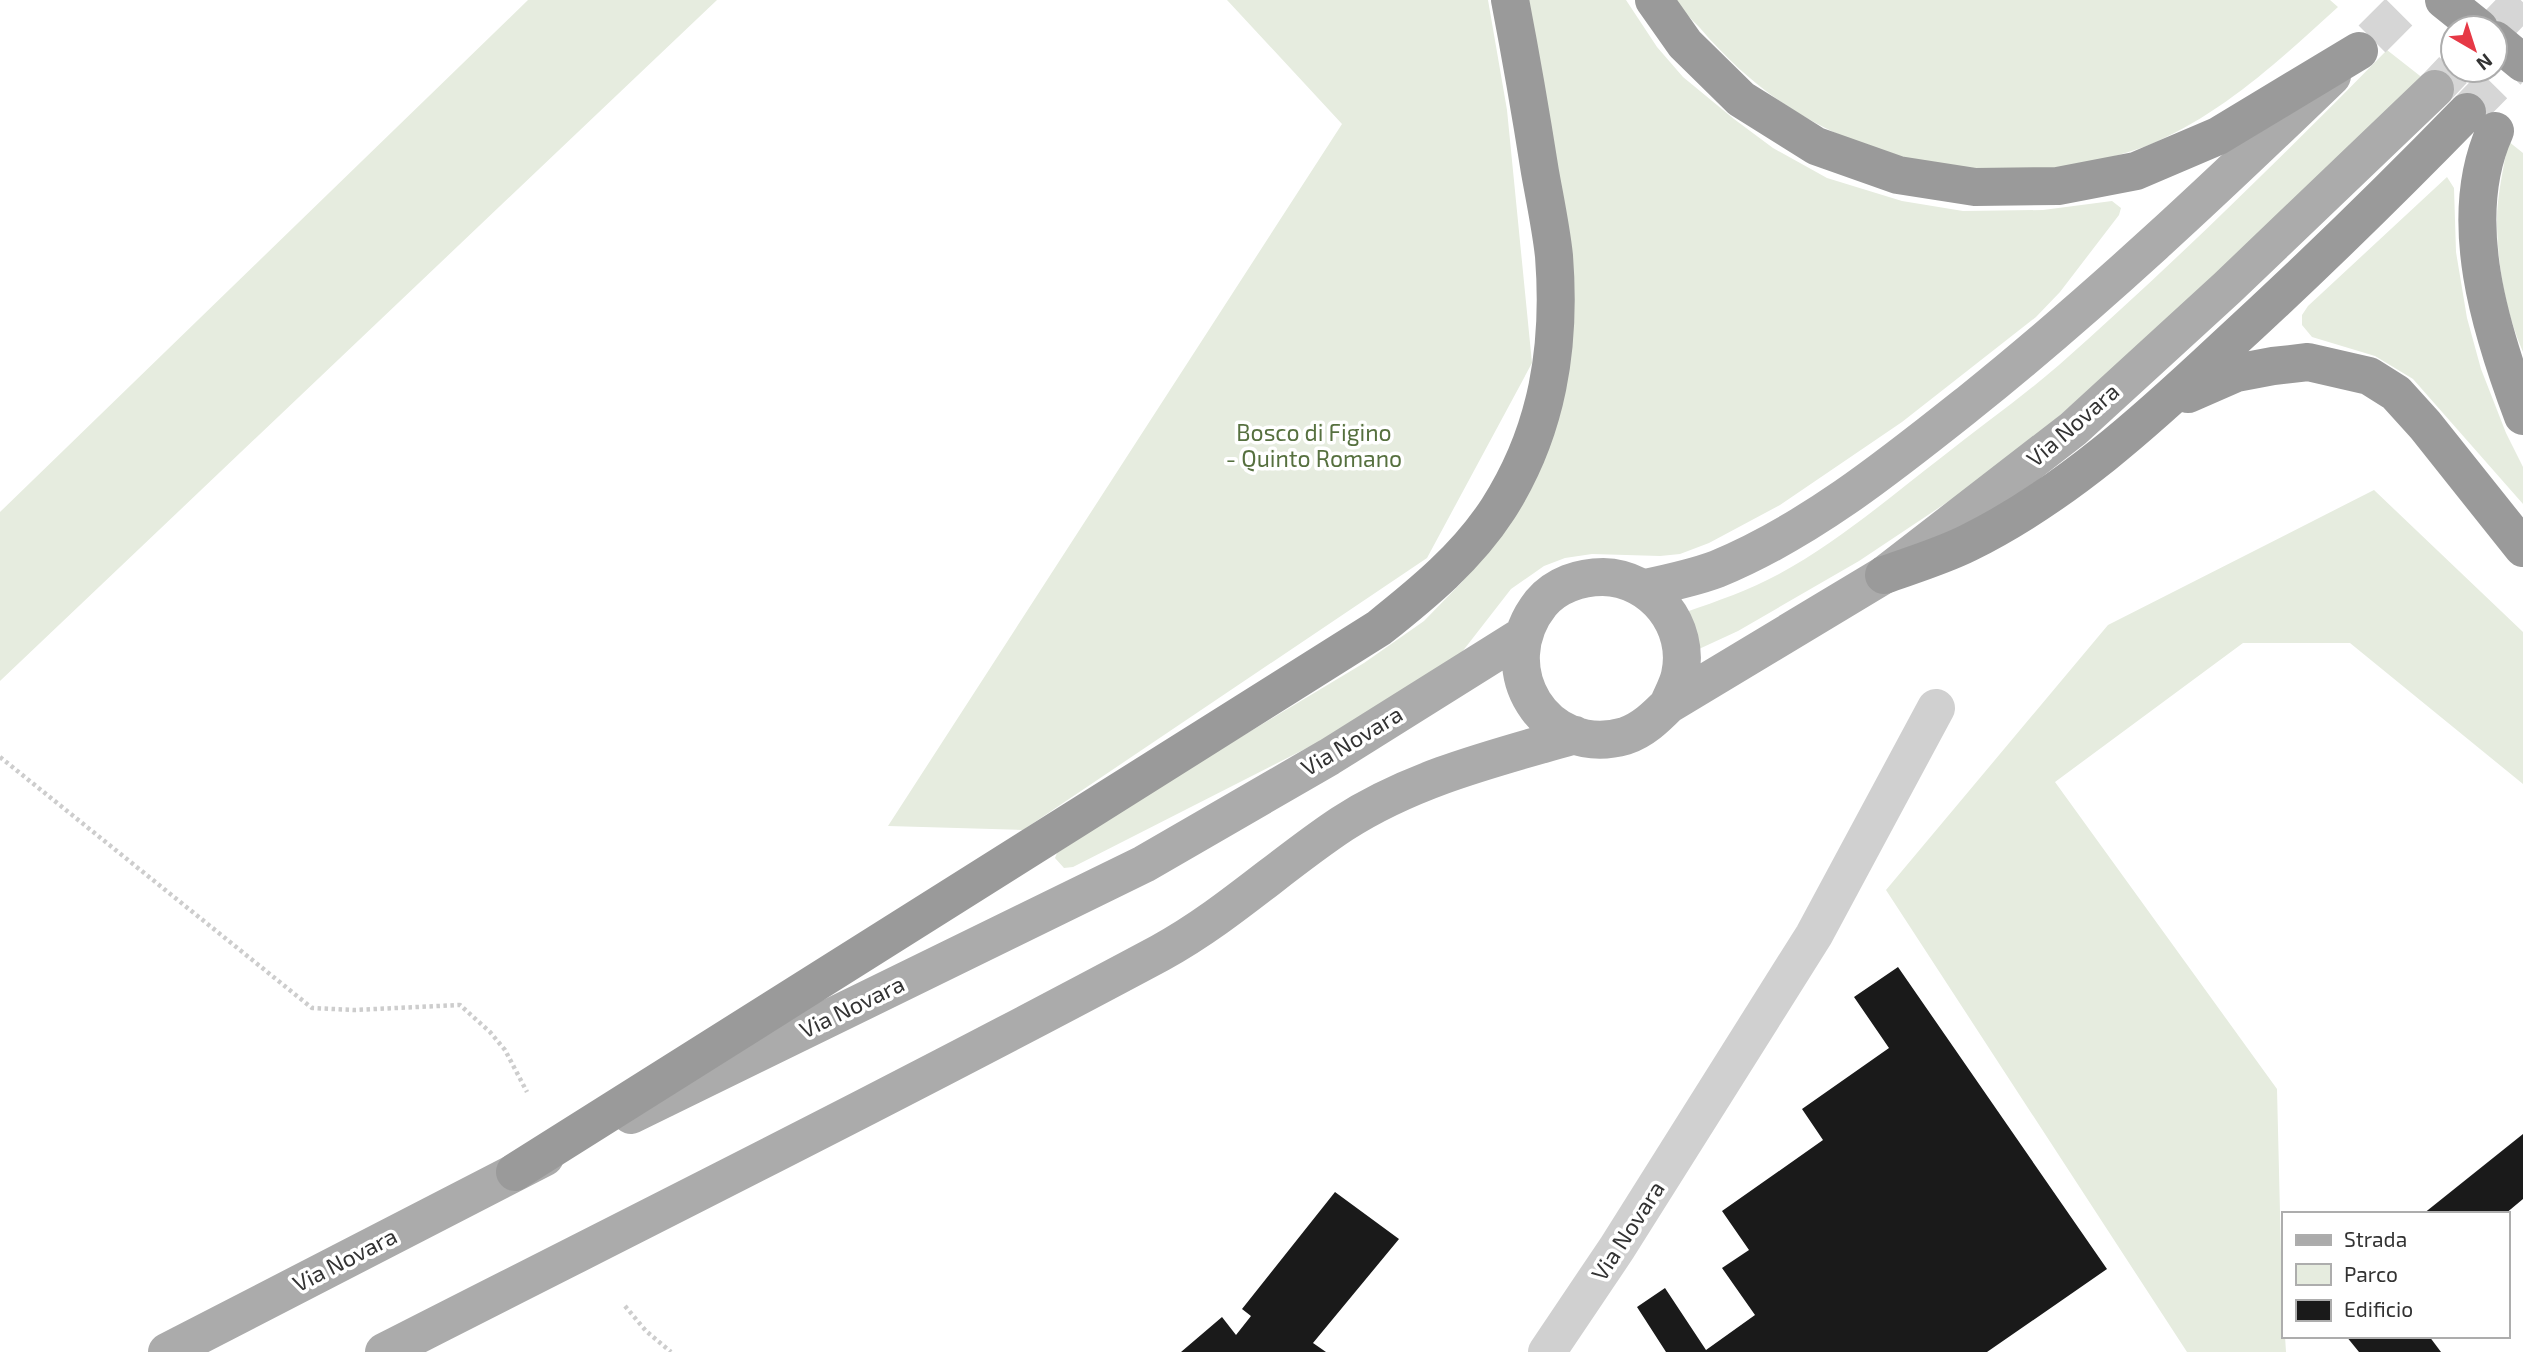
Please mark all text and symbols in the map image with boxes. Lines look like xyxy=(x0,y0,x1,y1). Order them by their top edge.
north arrow xyxy=(2439,14,2509,84)
text: N xyxy=(2472,49,2498,76)
street label: Via Novara xyxy=(2020,377,2124,472)
park label: Bosco di Figino - Quinto Romano xyxy=(1226,418,1402,472)
street label: Via Novara xyxy=(1296,699,1407,781)
street label: Via Novara xyxy=(795,969,909,1043)
street label: Via Novara xyxy=(1585,1175,1670,1286)
legend xyxy=(2282,1212,2509,1338)
street label: Via Novara xyxy=(288,1221,401,1297)
text: Strada xyxy=(2344,1226,2407,1251)
text: Parco xyxy=(2344,1261,2398,1286)
text: Edificio xyxy=(2344,1296,2413,1321)

